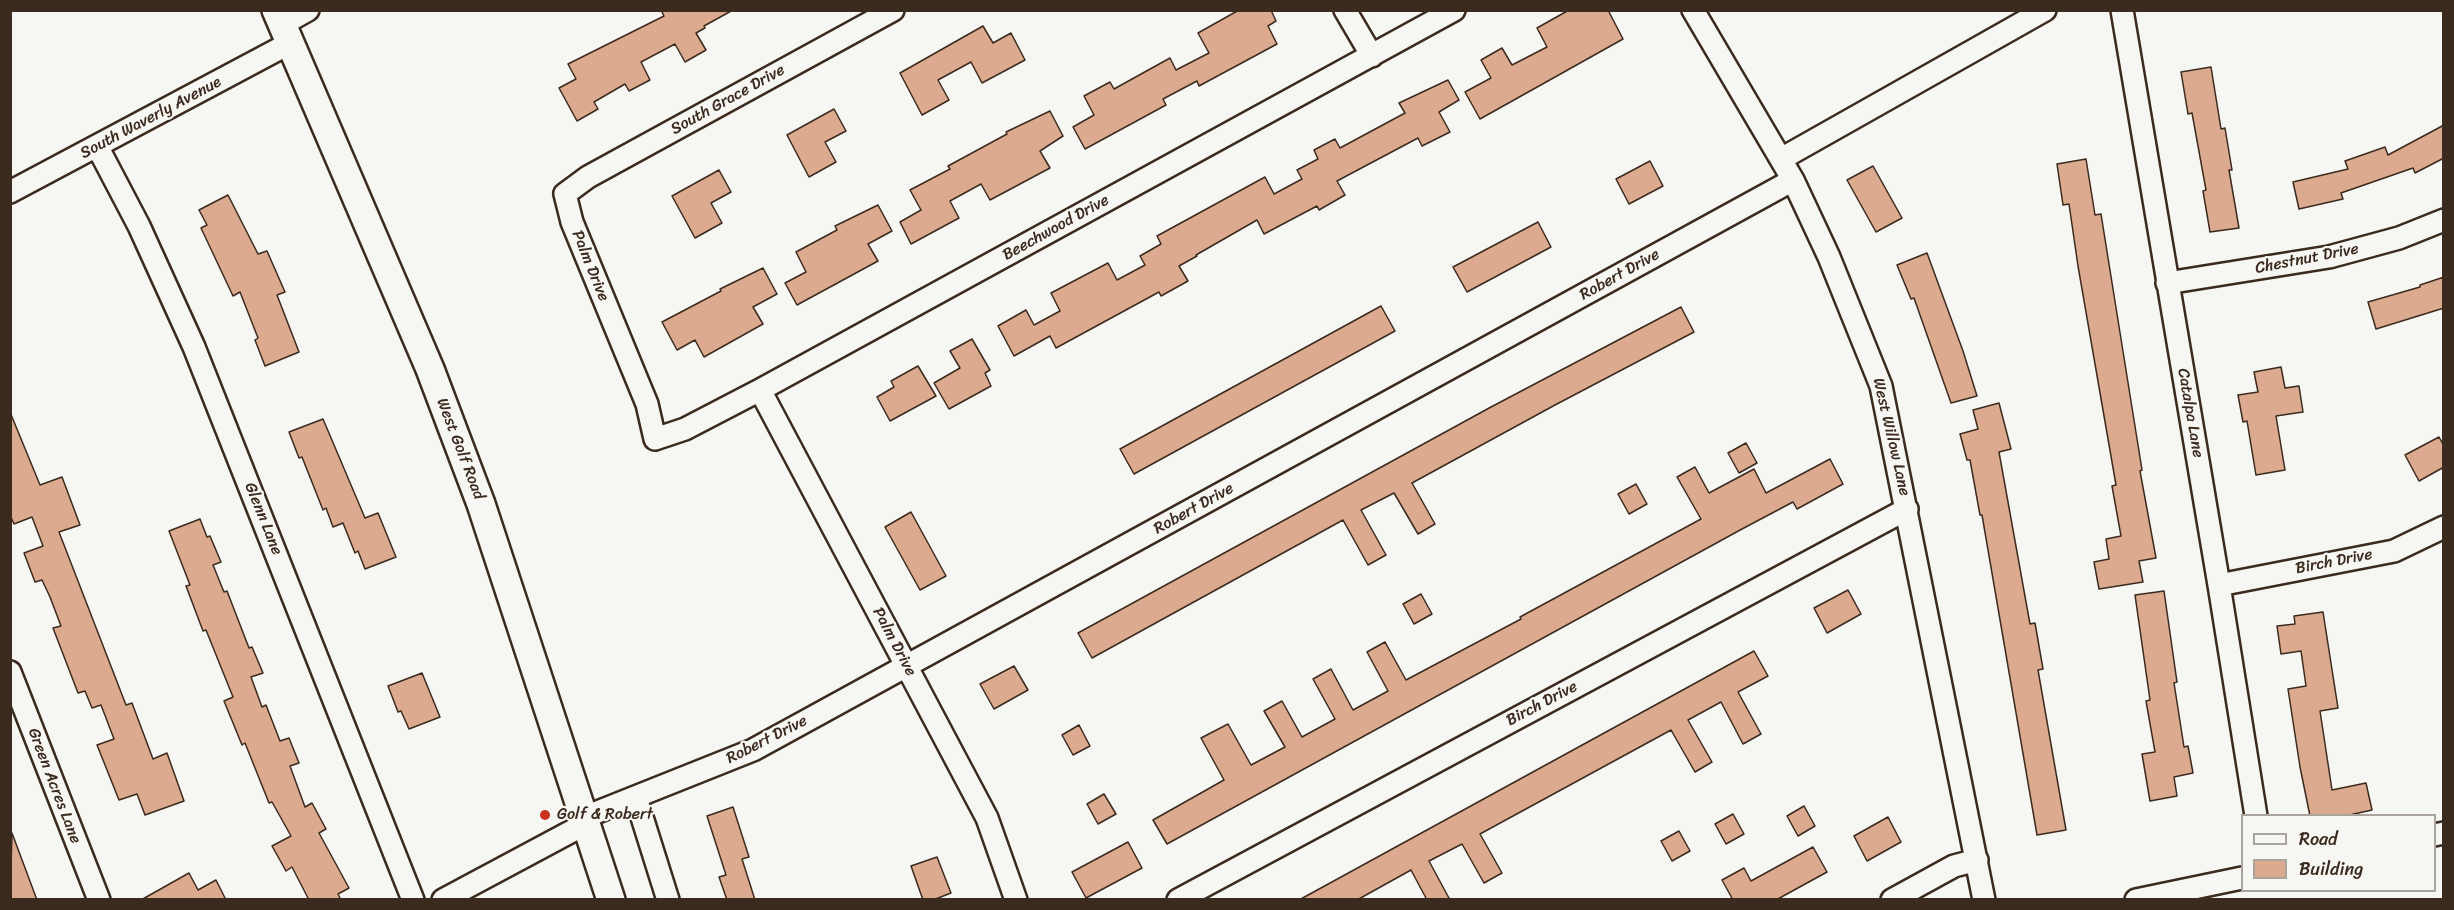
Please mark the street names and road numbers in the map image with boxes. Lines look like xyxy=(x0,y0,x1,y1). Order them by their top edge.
street label: South Grace Drive xyxy=(668,61,788,139)
street label: South Waverly Avenue xyxy=(77,73,225,163)
street label: Beechwood Drive xyxy=(999,191,1113,265)
street label: Palm Drive xyxy=(567,228,613,304)
street label: Chestnut Drive xyxy=(2254,240,2360,278)
street label: Robert Drive xyxy=(1577,245,1663,305)
street label: Catalpa Lane xyxy=(2173,367,2207,459)
street label: West Willow Lane xyxy=(1868,376,1914,498)
street label: West Golf Road xyxy=(432,396,488,502)
street label: Robert Drive xyxy=(1151,479,1237,539)
street label: Glenn Lane xyxy=(240,480,286,558)
street label: Birch Drive xyxy=(2294,545,2374,579)
street label: Palm Drive xyxy=(868,604,920,680)
street label: Birch Drive xyxy=(1503,677,1581,731)
street label: Robert Drive xyxy=(723,711,811,769)
street label: Green Acres Lane xyxy=(23,726,85,846)

